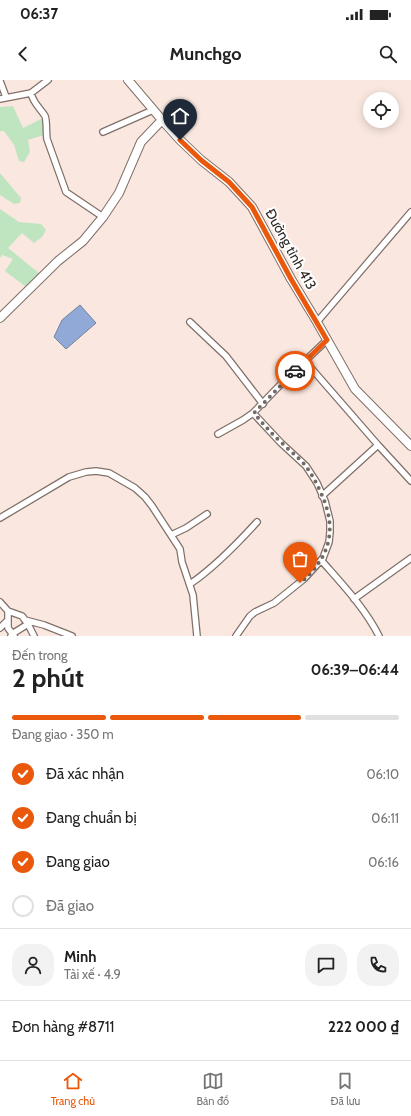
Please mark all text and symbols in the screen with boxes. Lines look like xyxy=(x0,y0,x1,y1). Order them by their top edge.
text: 06:37 xyxy=(20,5,58,23)
icon: back xyxy=(12,43,34,65)
text: Munchgo xyxy=(170,43,241,65)
icon: search xyxy=(377,43,399,65)
map controls xyxy=(363,92,399,128)
button: locate xyxy=(363,92,399,128)
pin xyxy=(163,99,197,140)
icon: home xyxy=(169,105,191,127)
street label: Đường tỉnh 413 xyxy=(261,205,321,293)
courier xyxy=(275,351,315,391)
icon: car xyxy=(284,360,306,382)
pin xyxy=(283,542,317,583)
icon: bag xyxy=(289,548,311,570)
text: Đến trong xyxy=(12,647,68,663)
text: 06:39–06:44 xyxy=(311,661,399,679)
text: 2 phút xyxy=(12,662,84,694)
text: Đang giao · 350 m xyxy=(12,726,114,742)
icon: check xyxy=(12,763,34,785)
text: Đã xác nhận xyxy=(46,765,124,783)
text: 06:10 xyxy=(367,766,399,782)
icon: check xyxy=(12,807,34,829)
text: Đang chuẩn bị xyxy=(46,809,137,827)
text: 06:11 xyxy=(371,810,399,826)
icon: check xyxy=(12,851,34,873)
text: Đang giao xyxy=(46,853,110,871)
text: 06:16 xyxy=(368,854,399,870)
text: Đã giao xyxy=(46,897,94,915)
button: person xyxy=(12,944,54,986)
button: chat xyxy=(305,944,347,986)
button: phone xyxy=(357,944,399,986)
text: Minh xyxy=(64,948,97,966)
text: Tài xế · 4.9 xyxy=(64,966,121,982)
text: Đơn hàng #8711 xyxy=(12,1018,114,1036)
text: 222 000 ₫ xyxy=(328,1018,399,1036)
tab: Trang chủ xyxy=(51,1070,95,1108)
tab: Bản đồ xyxy=(196,1070,229,1108)
tab: Đã lưu xyxy=(330,1070,360,1108)

